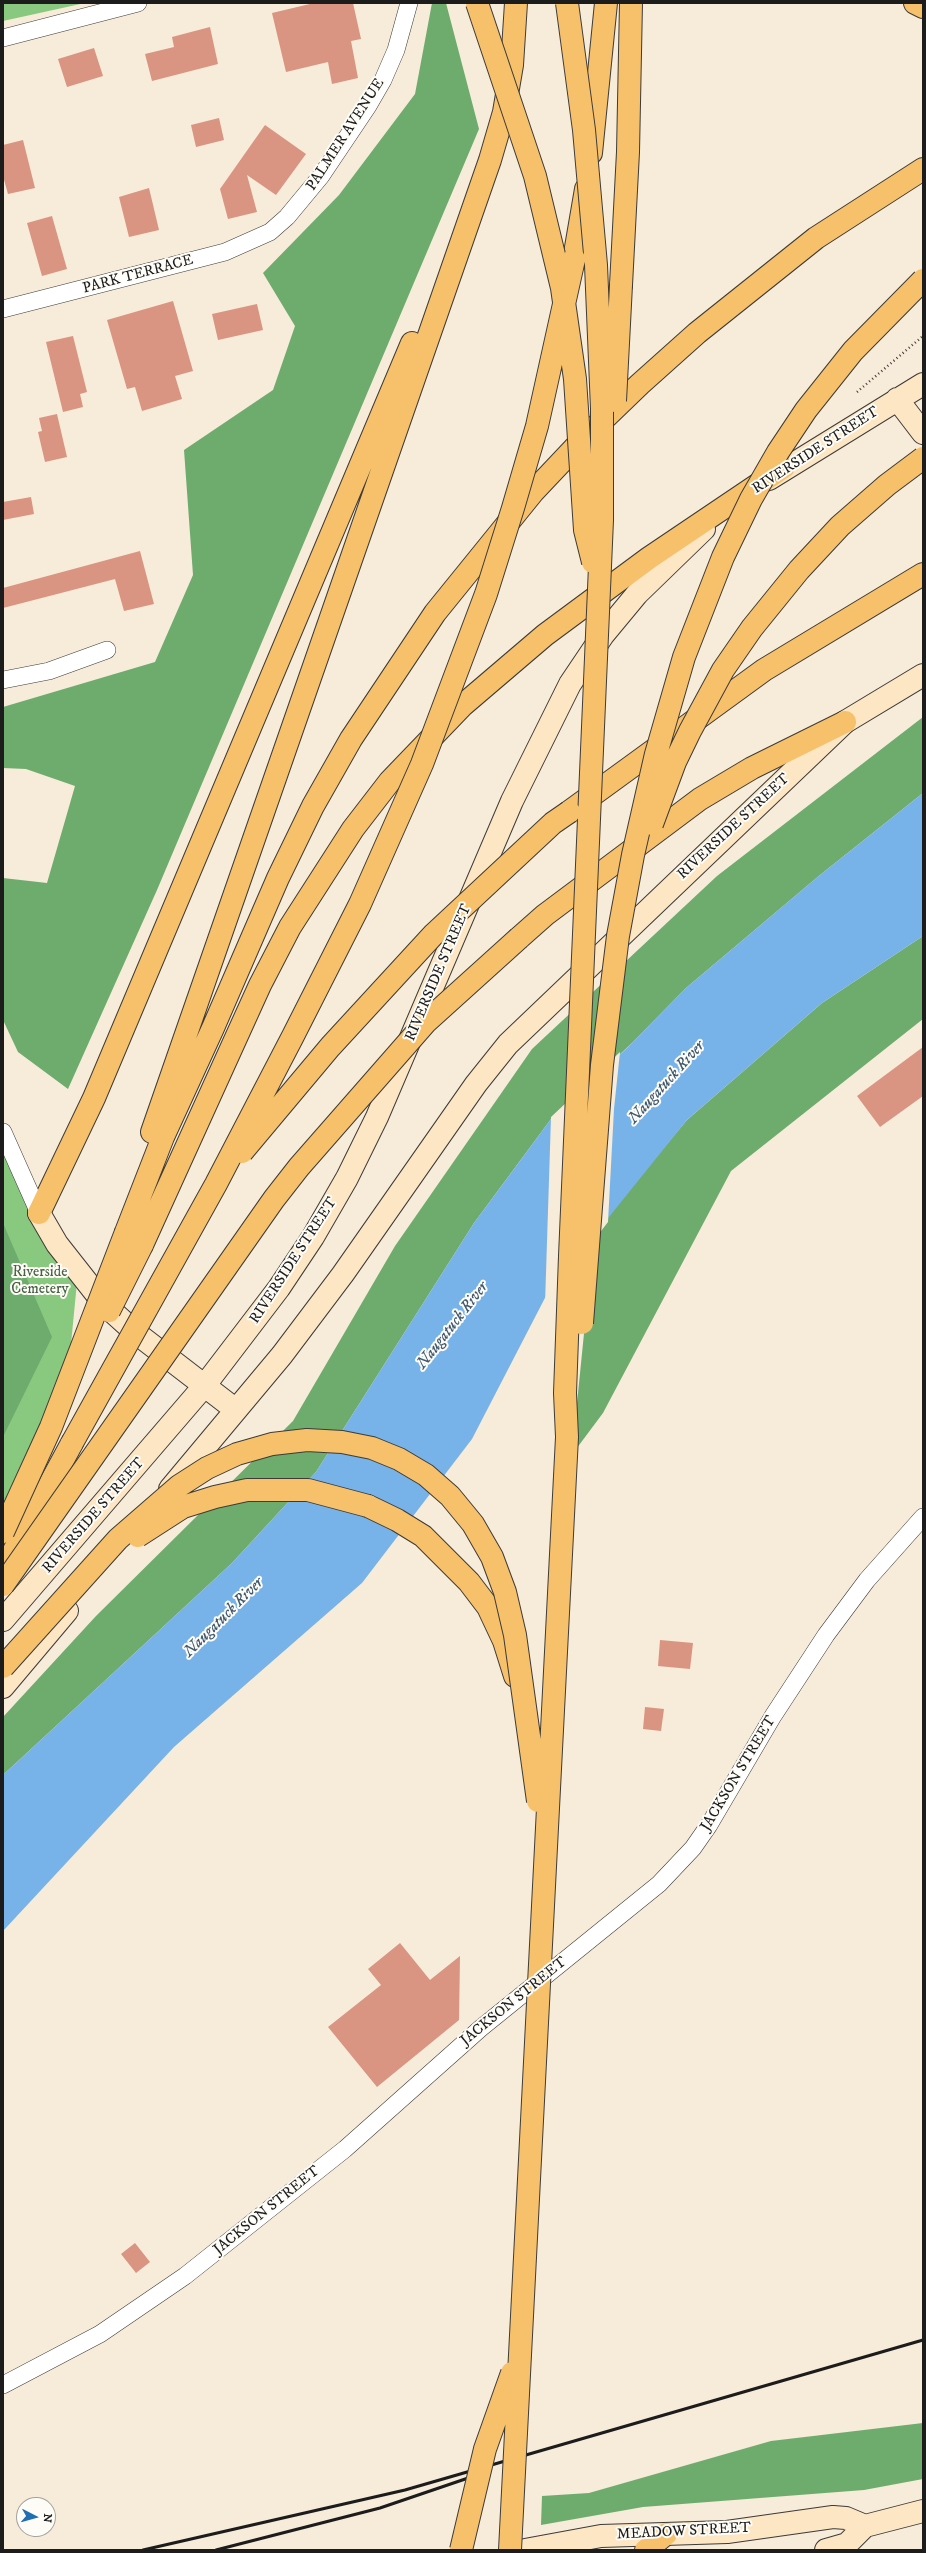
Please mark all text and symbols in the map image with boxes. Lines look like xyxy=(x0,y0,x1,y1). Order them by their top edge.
street label: PALMER AVENUE xyxy=(303,76,389,194)
street label: PARK TERRACE xyxy=(81,252,195,298)
street label: RIVERSIDE STREET xyxy=(749,403,883,499)
street label: RIVERSIDE STREET xyxy=(674,770,794,884)
street label: RIVERSIDE STREET xyxy=(402,902,476,1044)
water label: Naugatuck River xyxy=(625,1037,709,1129)
street label: RIVERSIDE STREET xyxy=(246,1194,342,1328)
park label: Riverside Cemetery xyxy=(11,1264,69,1299)
water label: Naugatuck River xyxy=(413,1279,493,1373)
street label: RIVERSIDE STREET xyxy=(39,1455,149,1577)
water label: Naugatuck River xyxy=(180,1574,268,1662)
street label: JACKSON STREET xyxy=(697,1713,781,1835)
street label: JACKSON STREET xyxy=(457,1954,571,2050)
street label: JACKSON STREET xyxy=(210,2163,324,2259)
north arrow xyxy=(16,2497,56,2537)
text: N xyxy=(40,2513,54,2523)
street label: MEADOW STREET xyxy=(616,2519,752,2545)

